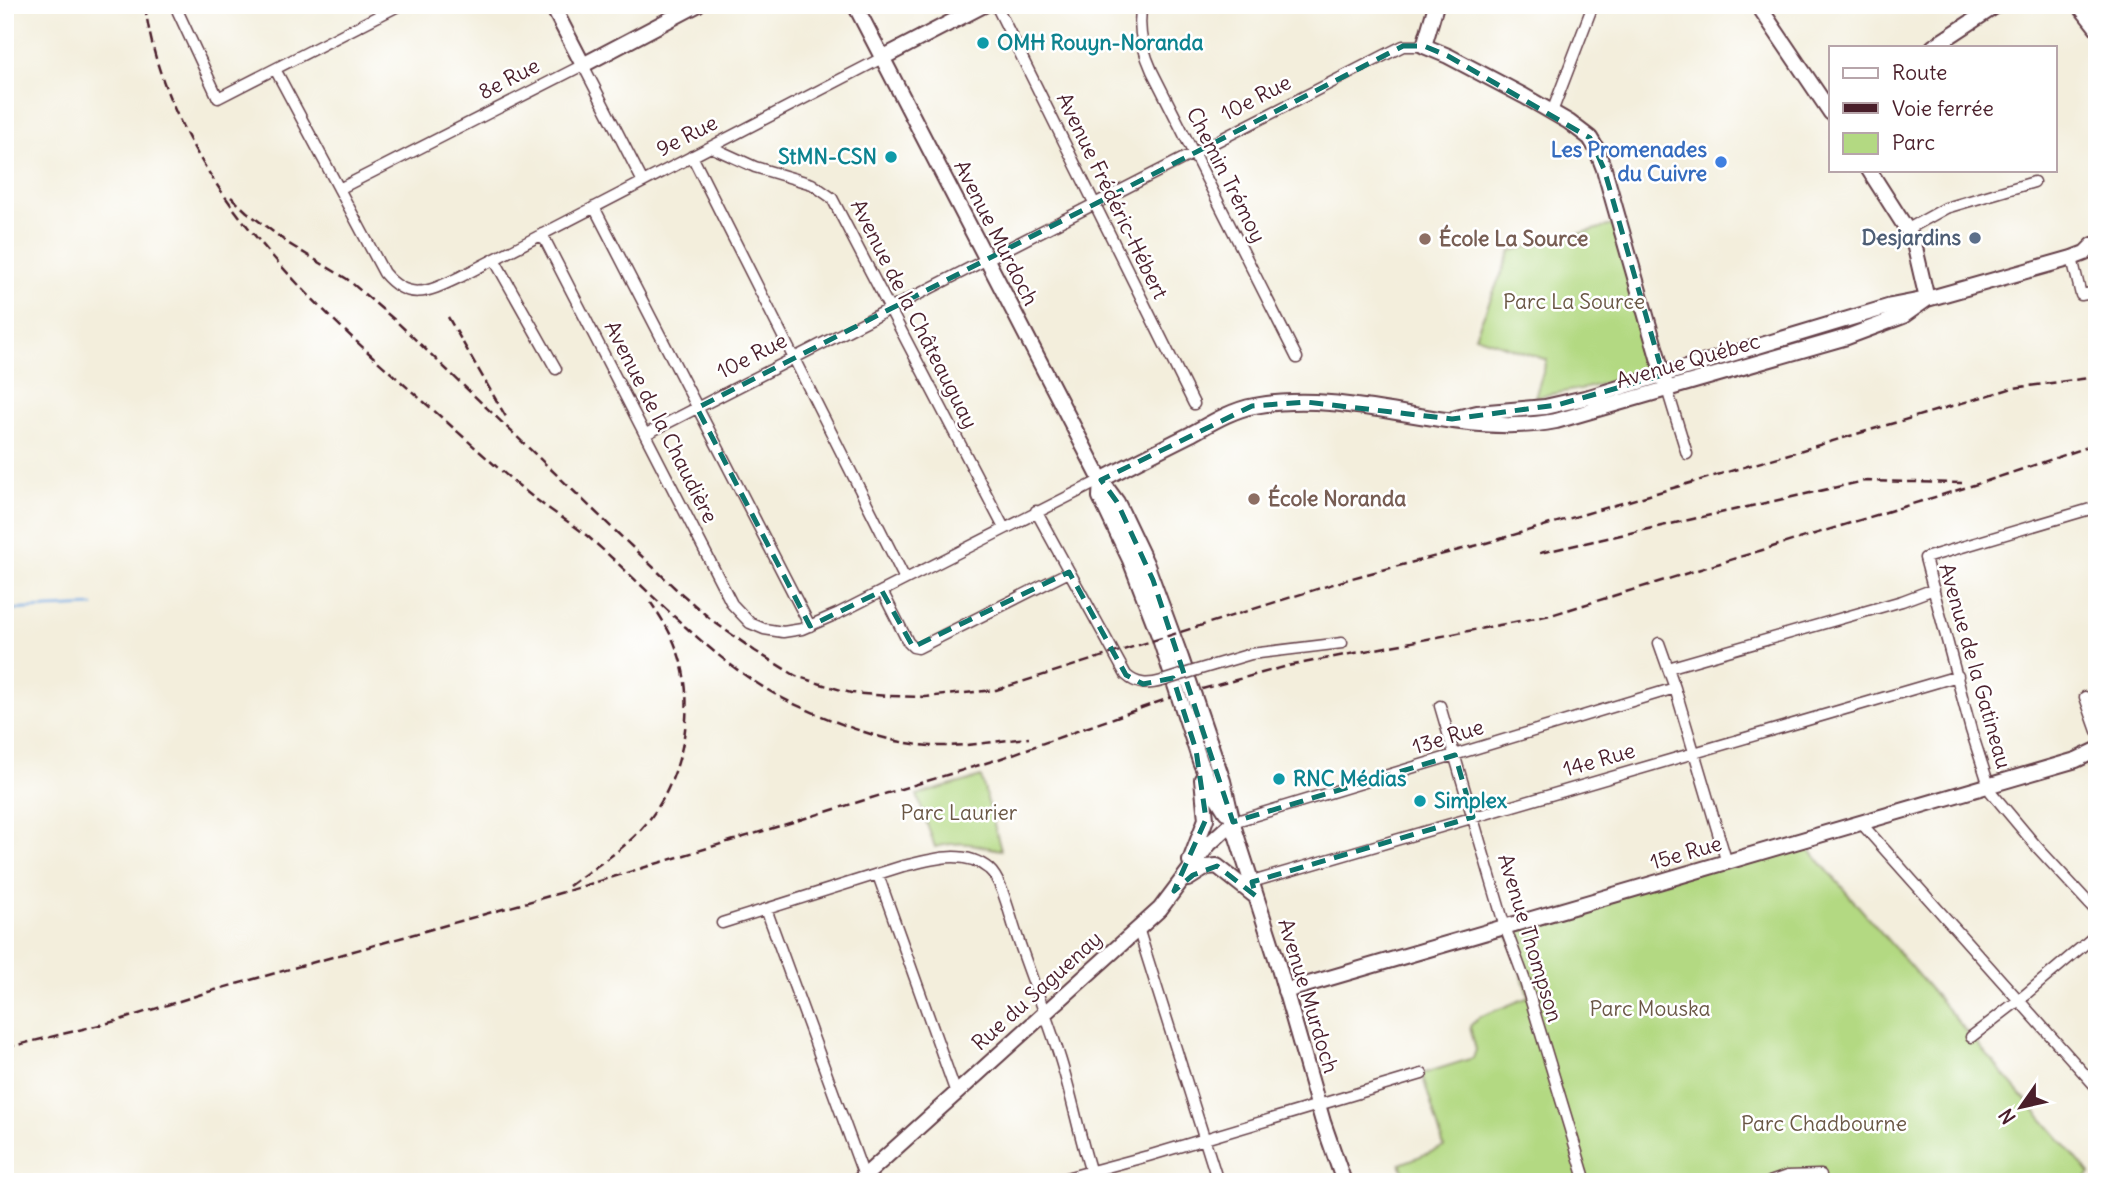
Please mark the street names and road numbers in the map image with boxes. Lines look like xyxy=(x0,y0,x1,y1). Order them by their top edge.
street label: 8e Rue xyxy=(474,52,544,105)
street label: 10e Rue xyxy=(1216,68,1295,127)
street label: Avenue Frédéric-Hébert xyxy=(1051,88,1174,303)
street label: Chemin Trémoy xyxy=(1181,102,1272,247)
street label: 9e Rue xyxy=(652,109,722,162)
street label: Avenue Murdoch xyxy=(948,155,1045,310)
street label: Avenue de la Châteauguay xyxy=(845,195,984,433)
street label: Avenue de la Chaudière xyxy=(599,316,724,527)
street label: 10e Rue xyxy=(712,326,791,385)
street label: Avenue Québec xyxy=(1613,327,1763,394)
street label: Avenue de la Gatineau xyxy=(1933,560,2018,772)
street label: 13e Rue xyxy=(1409,713,1487,760)
street label: 14e Rue xyxy=(1560,736,1638,783)
street label: 15e Rue xyxy=(1647,829,1725,876)
street label: Avenue Thompson xyxy=(1492,851,1569,1025)
street label: Avenue Murdoch xyxy=(1272,915,1345,1076)
street label: Rue du Saguenay xyxy=(966,925,1107,1056)

